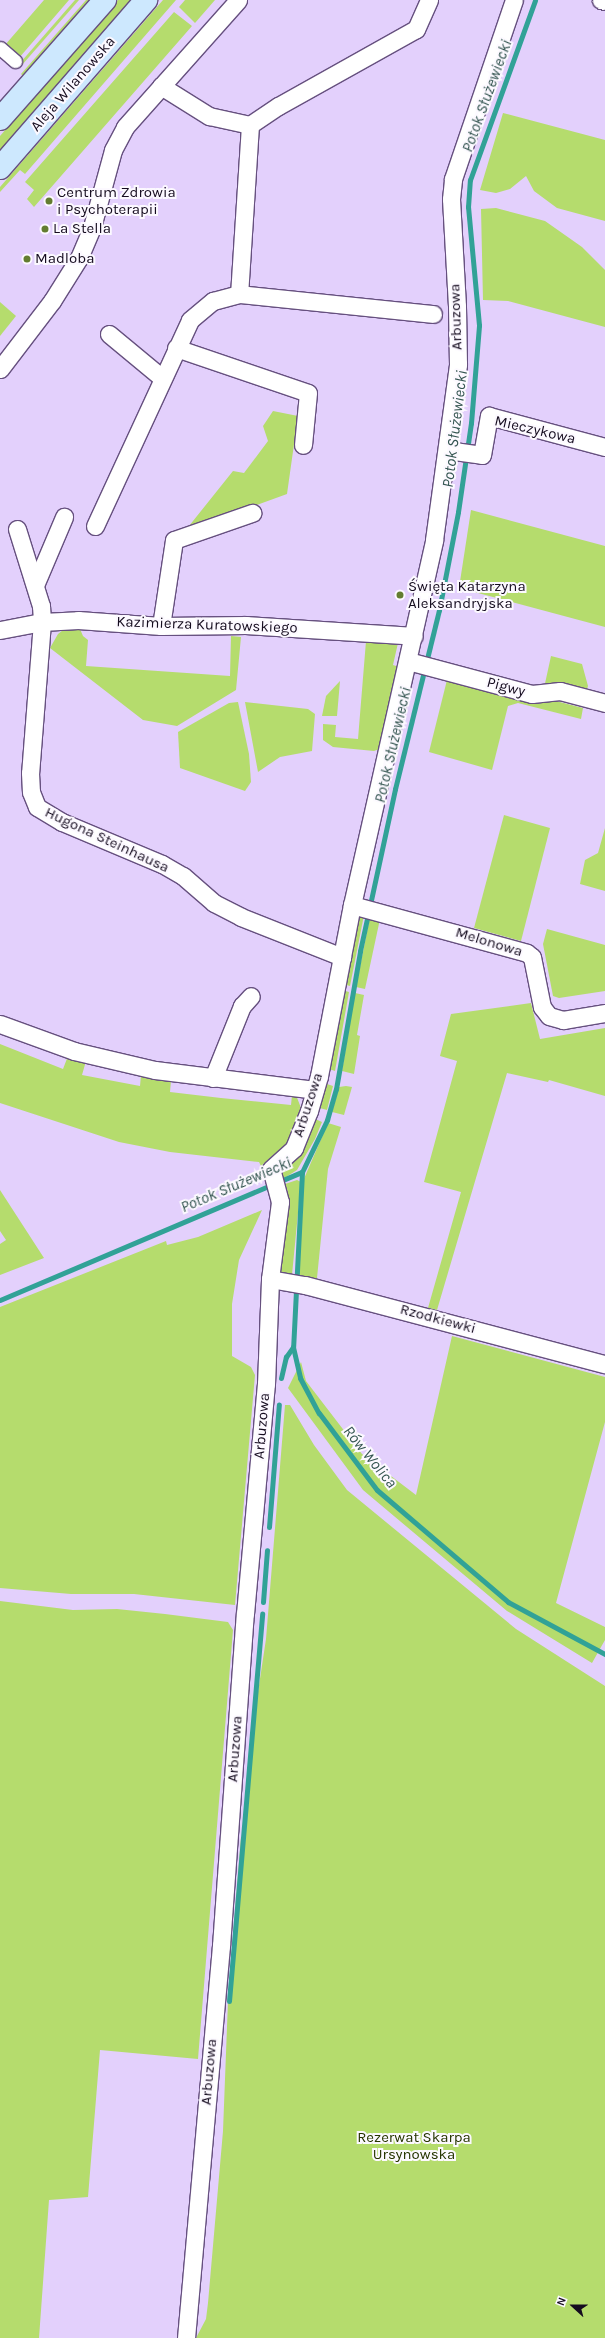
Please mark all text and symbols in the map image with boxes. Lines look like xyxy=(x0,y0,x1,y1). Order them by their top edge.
street label: Aleja Wilanowska xyxy=(27,33,119,135)
water label: Potok Służewiecki xyxy=(458,37,516,155)
place label: Centrum Zdrowia i Psychoterapii xyxy=(57,183,176,218)
marker: Centrum Zdrowia i Psychoterapii xyxy=(44,196,54,206)
place label: La Stella xyxy=(53,220,111,238)
marker: La Stella xyxy=(40,224,50,234)
place label: Madloba xyxy=(35,250,94,268)
marker: Madloba xyxy=(22,254,32,264)
street label: Arbuzowa xyxy=(446,283,466,351)
water label: Potok Służewiecki xyxy=(438,369,472,489)
street label: Mieczykowa xyxy=(493,412,577,448)
place label: Święta Katarzyna Aleksandryjska xyxy=(408,577,526,612)
marker: Święta Katarzyna Aleksandryjska xyxy=(395,590,405,600)
street label: Kazimierza Kuratowskiego xyxy=(116,613,298,637)
street label: Pigwy xyxy=(485,673,527,701)
water label: Potok Służewiecki xyxy=(370,685,416,805)
street label: Hugona Steinhausa xyxy=(42,803,172,877)
street label: Melonowa xyxy=(453,923,525,961)
street label: Arbuzowa xyxy=(289,1071,327,1139)
water label: Potok Służewiecki xyxy=(178,1153,294,1217)
street label: Rzodkiewki xyxy=(398,1300,478,1338)
street label: Arbuzowa xyxy=(250,1392,274,1460)
water label: Rów Wolica xyxy=(339,1422,401,1492)
street label: Arbuzowa xyxy=(224,1715,246,1783)
street label: Arbuzowa xyxy=(197,2038,221,2106)
park label: Rezerwat Skarpa Ursynowska xyxy=(357,2128,471,2163)
north arrow xyxy=(553,2286,593,2326)
text: N xyxy=(554,2296,569,2308)

